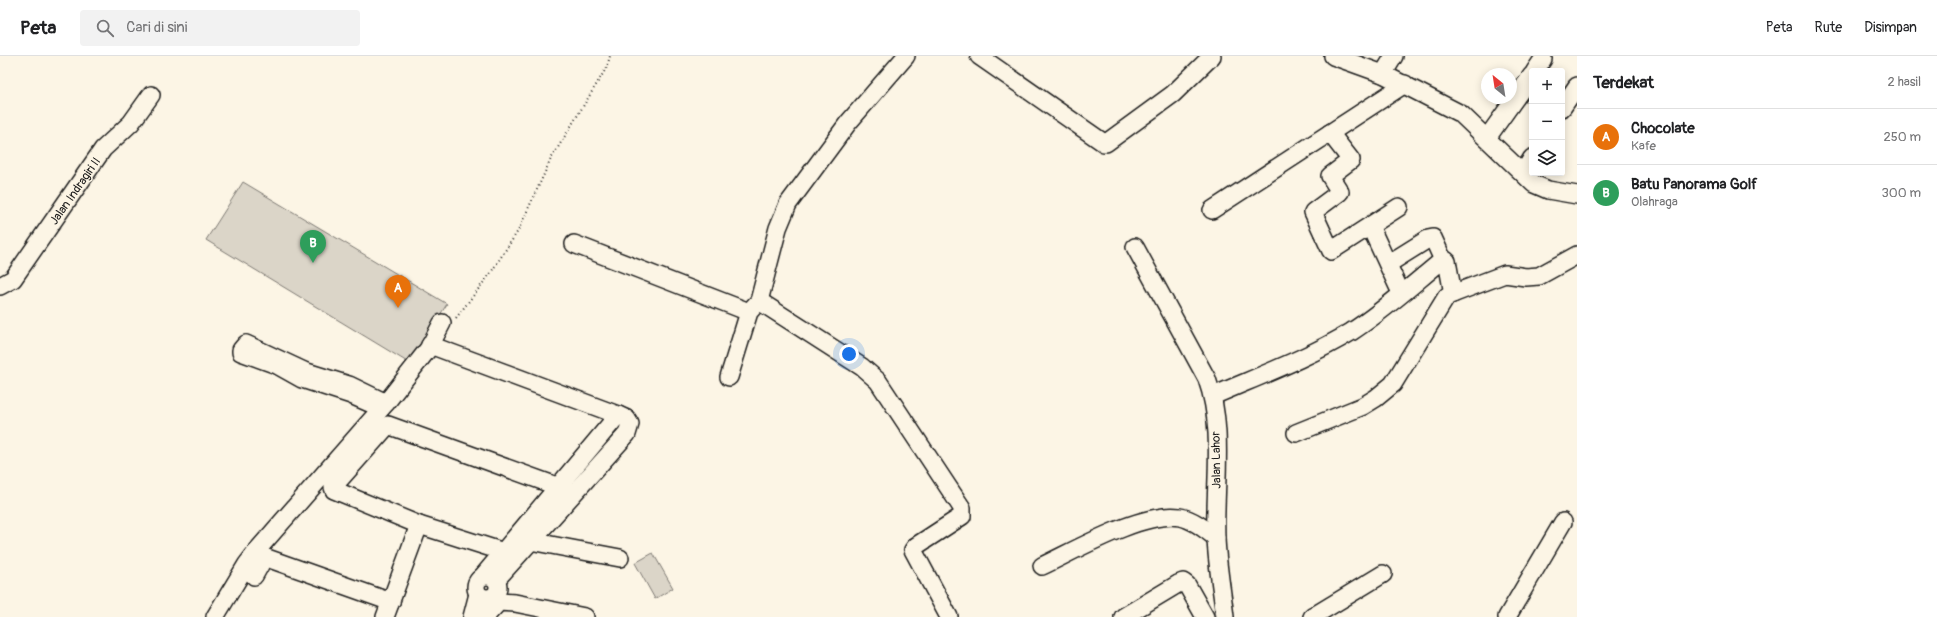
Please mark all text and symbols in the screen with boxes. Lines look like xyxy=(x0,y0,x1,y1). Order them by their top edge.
search box xyxy=(80,10,360,46)
text: Peta xyxy=(20,16,56,40)
icon: search xyxy=(94,17,116,39)
text: Cari di sini xyxy=(126,18,188,37)
text: Peta xyxy=(1766,19,1793,36)
text: Rute xyxy=(1815,19,1842,36)
text: Disimpan xyxy=(1864,19,1917,36)
north arrow xyxy=(1481,68,1517,104)
map controls xyxy=(1529,68,1565,176)
button: + xyxy=(1529,68,1565,104)
text: Terdekat xyxy=(1593,72,1654,93)
text: 2 hasil xyxy=(1888,74,1921,90)
button: − xyxy=(1529,104,1565,140)
text: Chocolate xyxy=(1631,119,1695,138)
text: A xyxy=(1602,129,1610,145)
text: 250 m xyxy=(1883,129,1921,145)
text: Kafe xyxy=(1631,138,1656,154)
button: layers xyxy=(1529,140,1565,176)
street label: Jalan Indragiri II xyxy=(47,155,104,228)
text: Batu Panorama Golf xyxy=(1631,175,1757,194)
text: B xyxy=(1602,185,1610,201)
text: 300 m xyxy=(1882,185,1921,201)
text: Olahraga xyxy=(1631,194,1678,210)
pin: B xyxy=(300,230,326,263)
pin: A xyxy=(385,275,411,308)
your location xyxy=(839,344,859,364)
street label: Jalan Lahor xyxy=(1208,430,1225,489)

